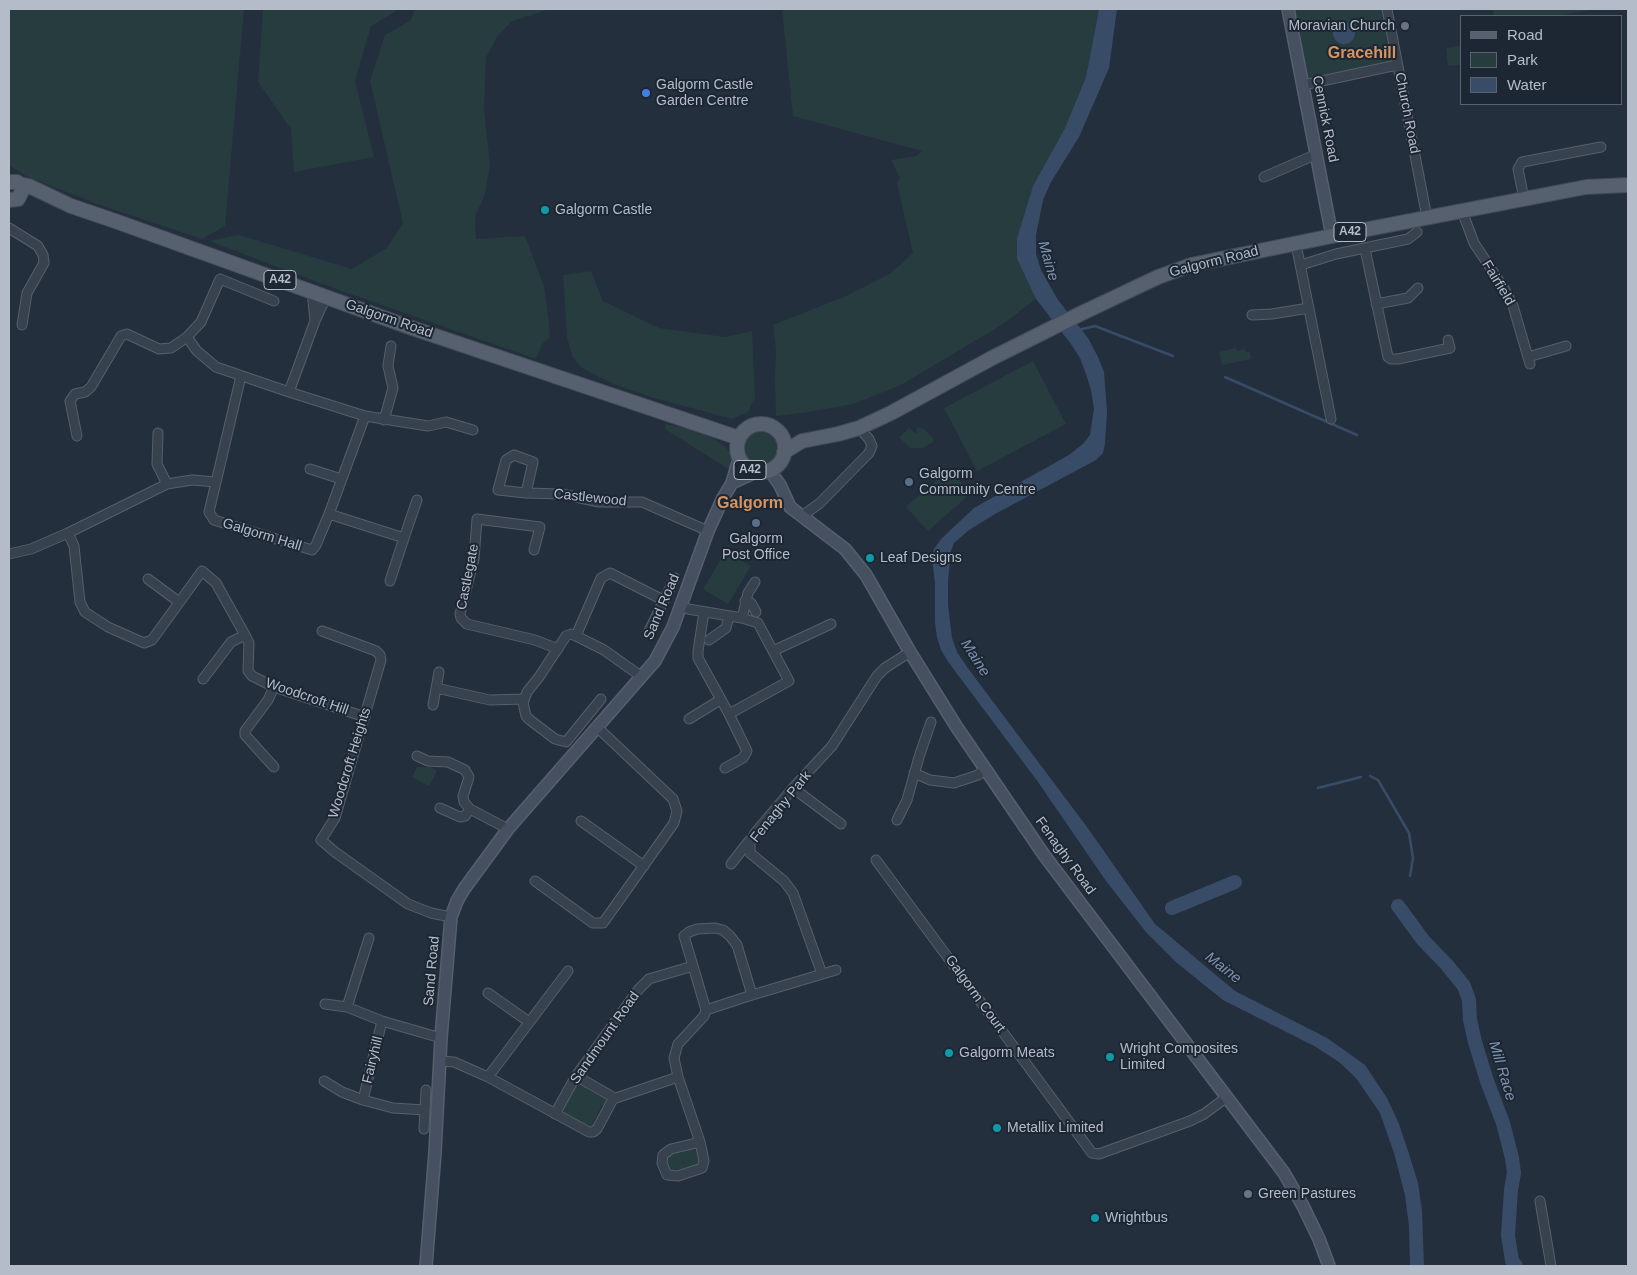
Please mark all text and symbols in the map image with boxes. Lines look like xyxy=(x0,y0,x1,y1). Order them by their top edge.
legend xyxy=(1460,15,1622,105)
place label: Moravian Church xyxy=(1288,18,1395,34)
marker: Moravian Church xyxy=(1399,20,1411,32)
text: Road xyxy=(1507,26,1543,43)
district label: Gracehill xyxy=(1328,44,1396,64)
text: Park xyxy=(1507,51,1538,68)
street label: Church Road xyxy=(1391,71,1423,155)
street label: Cennick Road xyxy=(1308,74,1342,164)
text: Water xyxy=(1507,76,1546,93)
place label: Galgorm Castle Garden Centre xyxy=(656,77,753,110)
marker: Galgorm Castle Garden Centre xyxy=(640,87,652,99)
place label: Galgorm Castle xyxy=(555,202,652,218)
marker: Galgorm Castle xyxy=(539,204,551,216)
road number: A42 xyxy=(1334,222,1366,242)
water label: Maine xyxy=(1034,239,1062,283)
street label: Galgorm Road xyxy=(1168,243,1260,281)
street label: Fairfield xyxy=(1478,257,1518,309)
road number: A42 xyxy=(264,270,296,290)
street label: Galgorm Road xyxy=(343,296,435,342)
road number: A42 xyxy=(734,460,766,480)
place label: Galgorm Community Centre xyxy=(919,466,1036,498)
marker: Galgorm Community Centre xyxy=(903,476,915,488)
street label: Castlewood xyxy=(553,486,627,510)
district label: Galgorm xyxy=(717,494,783,514)
street label: Galgorm Hall xyxy=(220,515,304,555)
marker: Galgorm Post Office xyxy=(750,517,762,529)
place label: Galgorm Post Office xyxy=(722,531,790,564)
street label: Castlegate xyxy=(453,543,483,611)
place label: Leaf Designs xyxy=(880,550,962,566)
marker: Leaf Designs xyxy=(864,552,876,564)
street label: Sand Road xyxy=(641,571,683,643)
water label: Maine xyxy=(956,636,994,680)
street label: Woodcroft Hill xyxy=(263,675,351,719)
street label: Woodcroft Heights xyxy=(325,706,375,820)
street label: Fenaghy Park xyxy=(747,768,815,846)
street label: Fenaghy Road xyxy=(1031,814,1099,898)
street label: Sand Road xyxy=(421,935,443,1007)
water label: Maine xyxy=(1201,948,1245,988)
street label: Galgorm Court xyxy=(941,952,1009,1036)
street label: Sandmount Road xyxy=(567,989,643,1087)
street label: Fairyhill xyxy=(359,1035,387,1085)
water label: Mill Race xyxy=(1484,1039,1520,1103)
place label: Wright Composites Limited xyxy=(1120,1041,1238,1074)
place label: Galgorm Meats xyxy=(959,1045,1055,1061)
marker: Galgorm Meats xyxy=(943,1047,955,1059)
marker: Wright Composites Limited xyxy=(1104,1051,1116,1063)
place label: Metallix Limited xyxy=(1007,1120,1103,1136)
marker: Metallix Limited xyxy=(991,1122,1003,1134)
place label: Green Pastures xyxy=(1258,1186,1356,1202)
marker: Green Pastures xyxy=(1242,1188,1254,1200)
place label: Wrightbus xyxy=(1105,1210,1168,1226)
marker: Wrightbus xyxy=(1089,1212,1101,1224)

